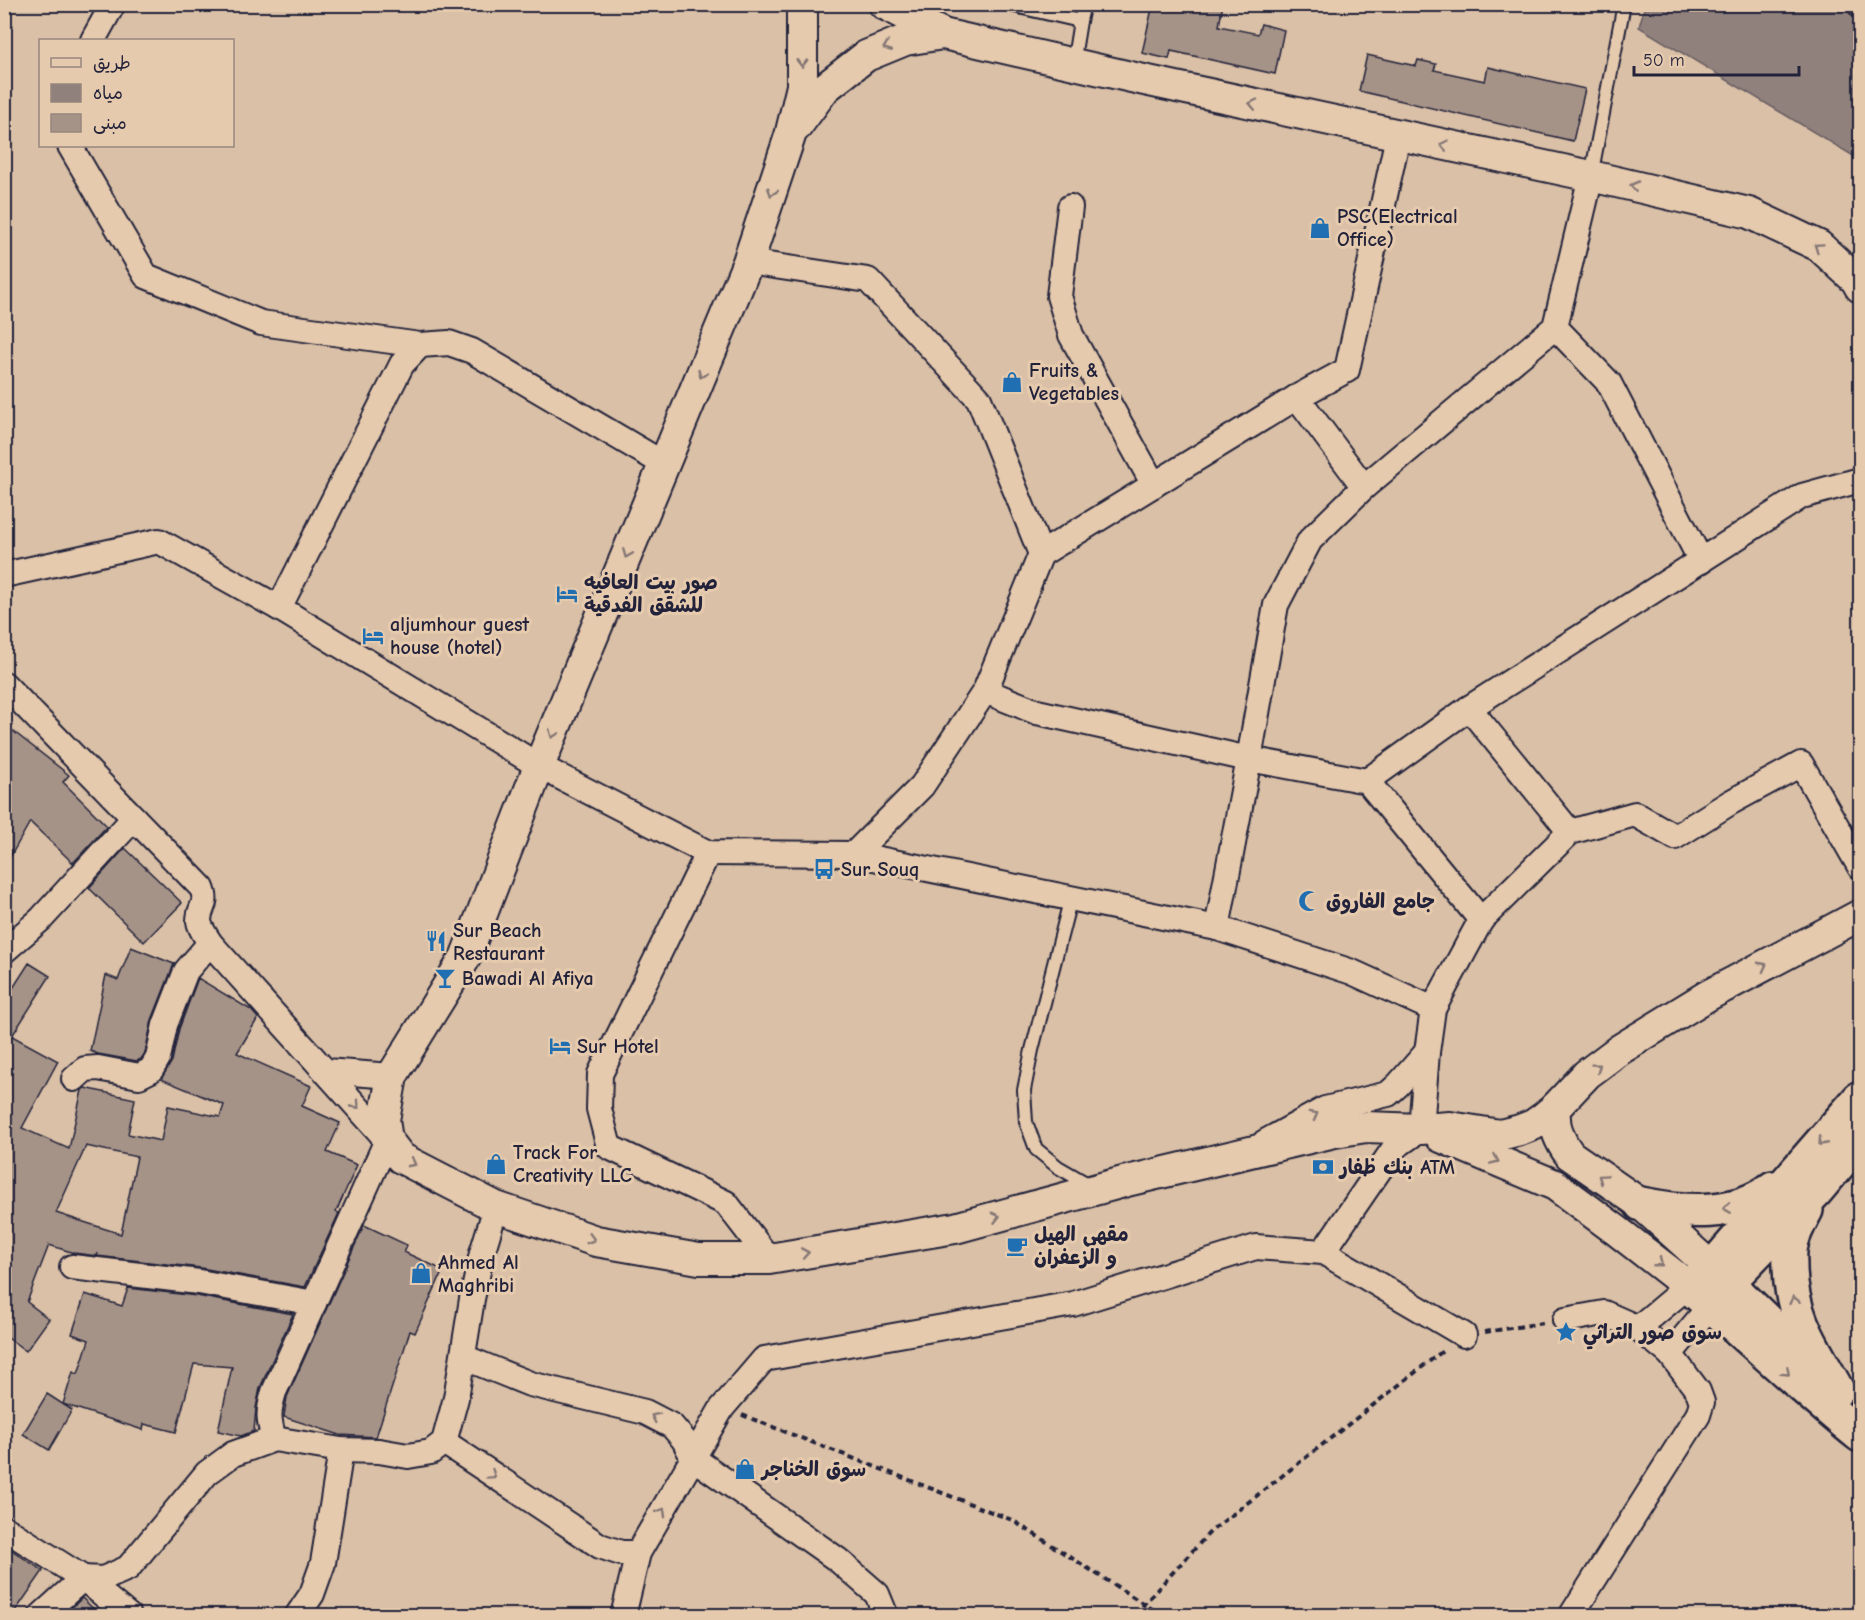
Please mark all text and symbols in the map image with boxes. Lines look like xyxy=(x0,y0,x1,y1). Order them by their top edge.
legend xyxy=(39,39,234,147)
scale bar xyxy=(1634,39,1799,77)
one-way arrow xyxy=(882,40,893,52)
text: 50 m xyxy=(1643,50,1685,71)
text: طريق xyxy=(93,53,131,74)
one-way arrow xyxy=(796,58,808,67)
text: مياه xyxy=(93,83,123,104)
one-way arrow xyxy=(1248,98,1258,111)
text: مبنى xyxy=(93,113,127,134)
one-way arrow xyxy=(1439,139,1449,152)
one-way arrow xyxy=(1630,180,1640,193)
one-way arrow xyxy=(767,186,779,197)
place label: PSC(Electrical Office) xyxy=(1337,205,1458,251)
shop icon: PSC(Electrical Office) xyxy=(1308,216,1332,240)
one-way arrow xyxy=(1814,243,1825,254)
place label: Fruits & Vegetables xyxy=(1029,359,1119,405)
one-way arrow xyxy=(697,367,709,378)
shop icon: Fruits & Vegetables xyxy=(1000,370,1024,394)
one-way arrow xyxy=(622,547,634,558)
place label: صور بيت العافيه للشقق الفدقية xyxy=(584,571,718,617)
hotel icon: صور بيت العافيه للشقق الفدقية xyxy=(555,582,579,606)
place label: aljumhour guest house (hotel) xyxy=(390,613,529,659)
hotel icon: aljumhour guest house (hotel) xyxy=(361,624,385,648)
one-way arrow xyxy=(548,727,560,738)
bus stop icon: Sur Souq xyxy=(812,857,836,881)
place label: Sur Souq xyxy=(841,858,919,881)
mosque icon: جامع الفاروق xyxy=(1297,889,1321,913)
place label: جامع الفاروق xyxy=(1326,890,1435,916)
place label: Sur Beach Restaurant xyxy=(453,919,545,965)
restaurant icon: Sur Beach Restaurant xyxy=(424,929,448,953)
one-way arrow xyxy=(1757,962,1767,973)
bar icon: Bawadi Al Afiya xyxy=(433,966,457,990)
place label: Bawadi Al Afiya xyxy=(462,967,594,990)
hotel icon: Sur Hotel xyxy=(548,1034,572,1058)
place label: Sur Hotel xyxy=(577,1035,659,1058)
one-way arrow xyxy=(1590,1064,1601,1075)
one-way arrow xyxy=(349,1098,360,1109)
one-way arrow xyxy=(1308,1111,1319,1122)
one-way arrow xyxy=(1818,1135,1829,1146)
place label: Track For Creativity LLC xyxy=(513,1141,632,1187)
shop icon: Track For Creativity LLC xyxy=(484,1152,508,1176)
one-way arrow xyxy=(1488,1153,1499,1165)
bank icon: بنك ظفار ATM xyxy=(1311,1155,1335,1179)
one-way arrow xyxy=(406,1156,417,1168)
place label: بنك ظفار ATM xyxy=(1338,1156,1455,1180)
one-way arrow xyxy=(1598,1174,1609,1185)
one-way arrow xyxy=(1723,1201,1732,1213)
one-way arrow xyxy=(991,1211,1001,1224)
place label: مقهى الهيل و الزعفران xyxy=(1034,1223,1129,1270)
one-way arrow xyxy=(586,1232,596,1244)
cafe icon: مقهى الهيل و الزعفران xyxy=(1005,1234,1029,1258)
one-way arrow xyxy=(800,1248,810,1260)
place label: Ahmed Al Maghribi xyxy=(438,1251,519,1297)
one-way arrow xyxy=(1652,1256,1663,1267)
shop icon: Ahmed Al Maghribi xyxy=(409,1261,433,1285)
one-way arrow xyxy=(1788,1295,1801,1305)
place icon: سوق صور التراثي xyxy=(1554,1320,1578,1344)
place label: سوق صور التراثي xyxy=(1583,1321,1722,1350)
one-way arrow xyxy=(1779,1365,1790,1376)
one-way arrow xyxy=(650,1413,661,1425)
shop icon: سوق الخناجر xyxy=(733,1457,757,1481)
place label: سوق الخناجر xyxy=(760,1458,866,1482)
one-way arrow xyxy=(486,1467,497,1478)
one-way arrow xyxy=(655,1508,666,1518)

